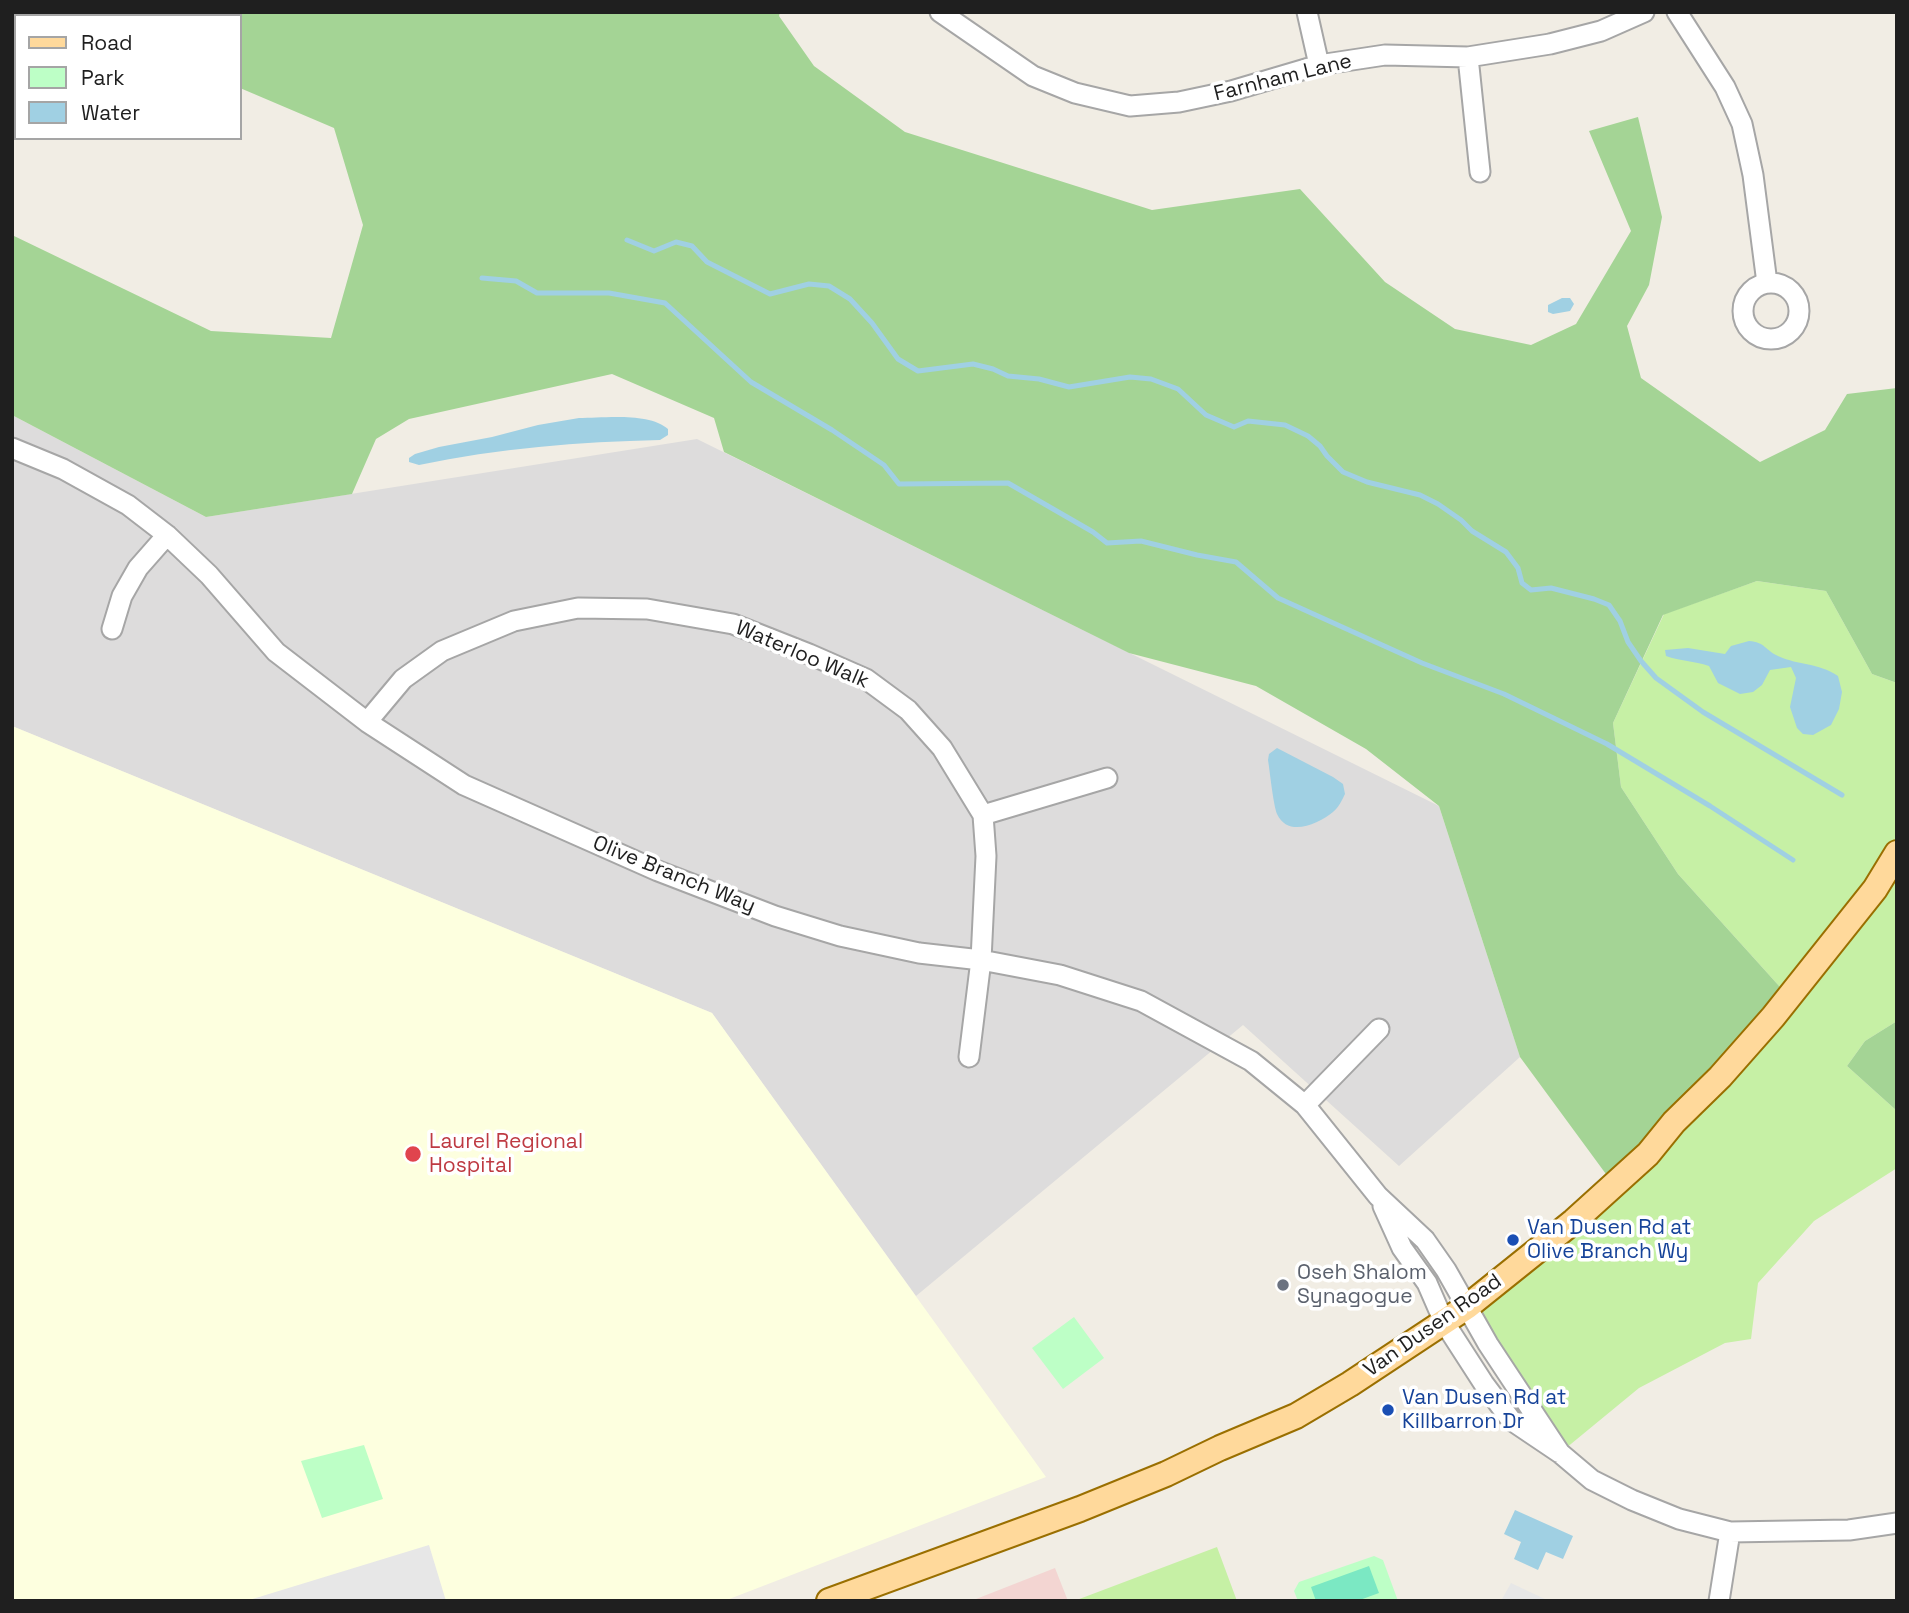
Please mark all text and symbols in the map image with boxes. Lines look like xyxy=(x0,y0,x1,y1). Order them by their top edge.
legend xyxy=(14,14,242,140)
text: Road xyxy=(81,29,133,56)
street label: Farnham Lane xyxy=(1211,49,1355,107)
text: Park xyxy=(81,64,125,91)
text: Water xyxy=(81,99,140,126)
street label: Waterloo Walk xyxy=(732,616,872,694)
street label: Olive Branch Way xyxy=(589,831,759,919)
place label: Laurel Regional Hospital xyxy=(429,1129,583,1179)
marker: Laurel Regional Hospital xyxy=(403,1144,423,1164)
place label: Van Dusen Rd at Olive Branch Wy xyxy=(1527,1215,1691,1265)
marker: Van Dusen Rd at Olive Branch Wy xyxy=(1505,1232,1521,1248)
place label: Oseh Shalom Synagogue xyxy=(1297,1260,1427,1310)
street label: Van Dusen Road xyxy=(1359,1269,1507,1383)
marker: Oseh Shalom Synagogue xyxy=(1275,1277,1291,1293)
place label: Van Dusen Rd at Killbarron Dr xyxy=(1402,1385,1566,1435)
marker: Van Dusen Rd at Killbarron Dr xyxy=(1380,1402,1396,1418)

